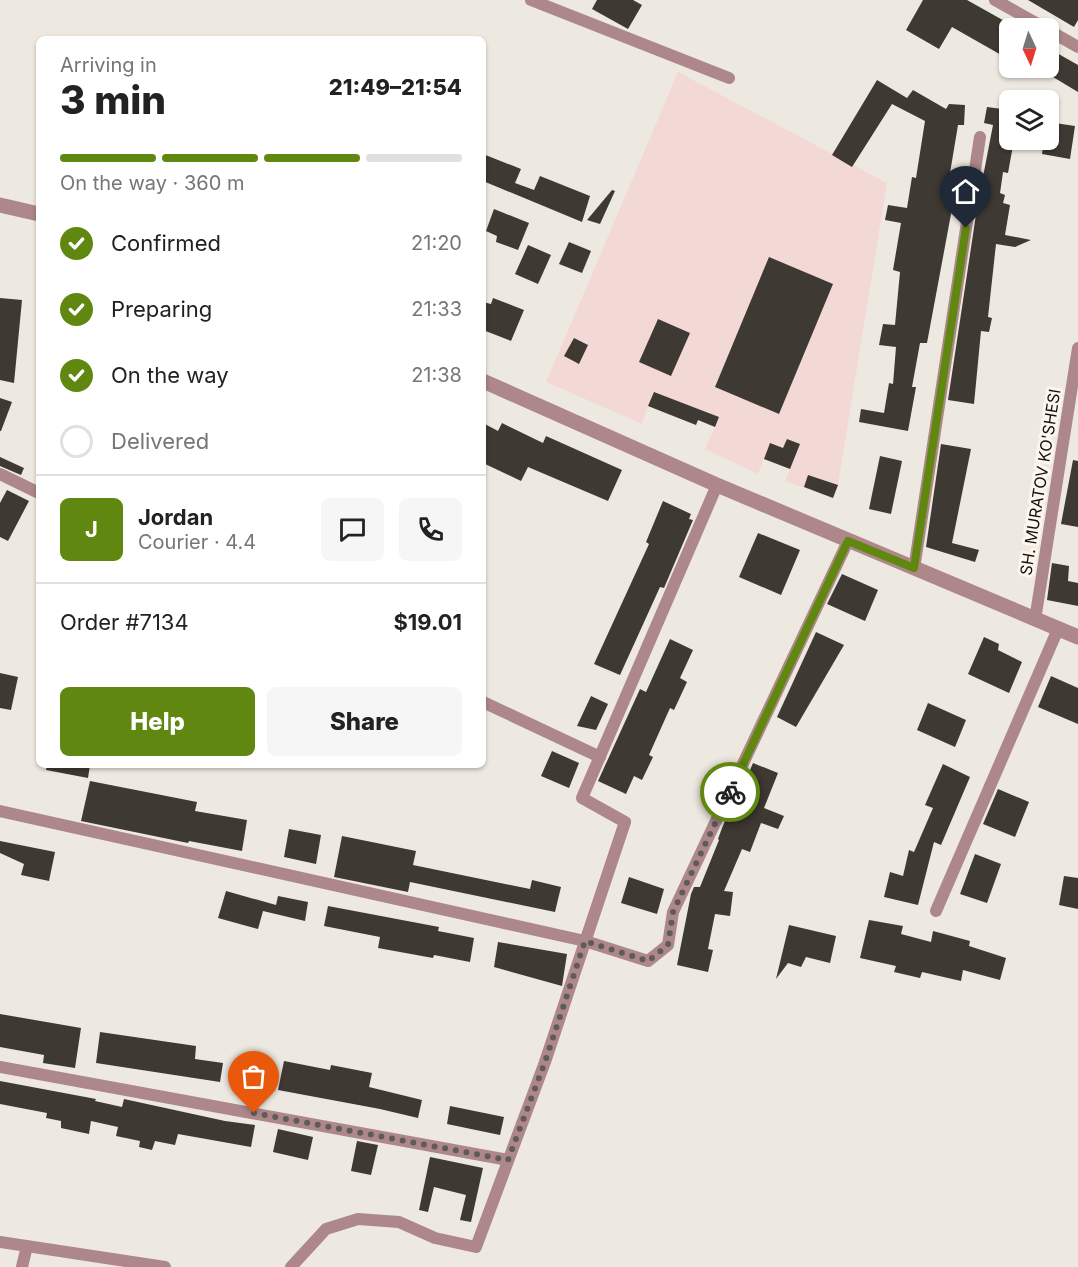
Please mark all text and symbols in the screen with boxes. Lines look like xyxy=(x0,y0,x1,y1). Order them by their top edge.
north arrow xyxy=(999,18,1059,78)
map controls xyxy=(999,18,1059,150)
text: Arriving in xyxy=(60,53,157,77)
text: 21:49–21:54 xyxy=(329,74,462,100)
text: 3 min xyxy=(60,76,166,123)
button: layers xyxy=(999,90,1059,150)
pin xyxy=(940,166,991,228)
text: On the way · 360 m xyxy=(60,171,244,195)
icon: home xyxy=(949,175,982,208)
icon: check xyxy=(60,227,93,260)
text: Confirmed xyxy=(111,230,221,256)
text: 21:20 xyxy=(411,231,462,255)
icon: check xyxy=(60,293,93,326)
text: Preparing xyxy=(111,296,212,322)
text: 21:33 xyxy=(411,297,462,321)
icon: check xyxy=(60,359,93,392)
text: On the way xyxy=(111,362,229,388)
text: 21:38 xyxy=(411,363,462,387)
street label: SH. MURATOV KO'SHESI xyxy=(1015,387,1065,577)
text: Delivered xyxy=(111,428,209,454)
button: chat xyxy=(321,498,384,561)
button: phone xyxy=(399,498,462,561)
text: Jordan xyxy=(138,504,213,530)
text: J xyxy=(85,516,98,542)
text: Courier · 4.4 xyxy=(138,530,256,554)
text: Order #7134 xyxy=(60,609,189,635)
text: $19.01 xyxy=(393,609,462,635)
button: Help xyxy=(60,687,255,756)
button: Share xyxy=(267,687,462,756)
courier xyxy=(700,762,760,822)
icon: bike xyxy=(714,776,747,809)
pin xyxy=(228,1051,279,1113)
icon: bag xyxy=(237,1060,270,1093)

